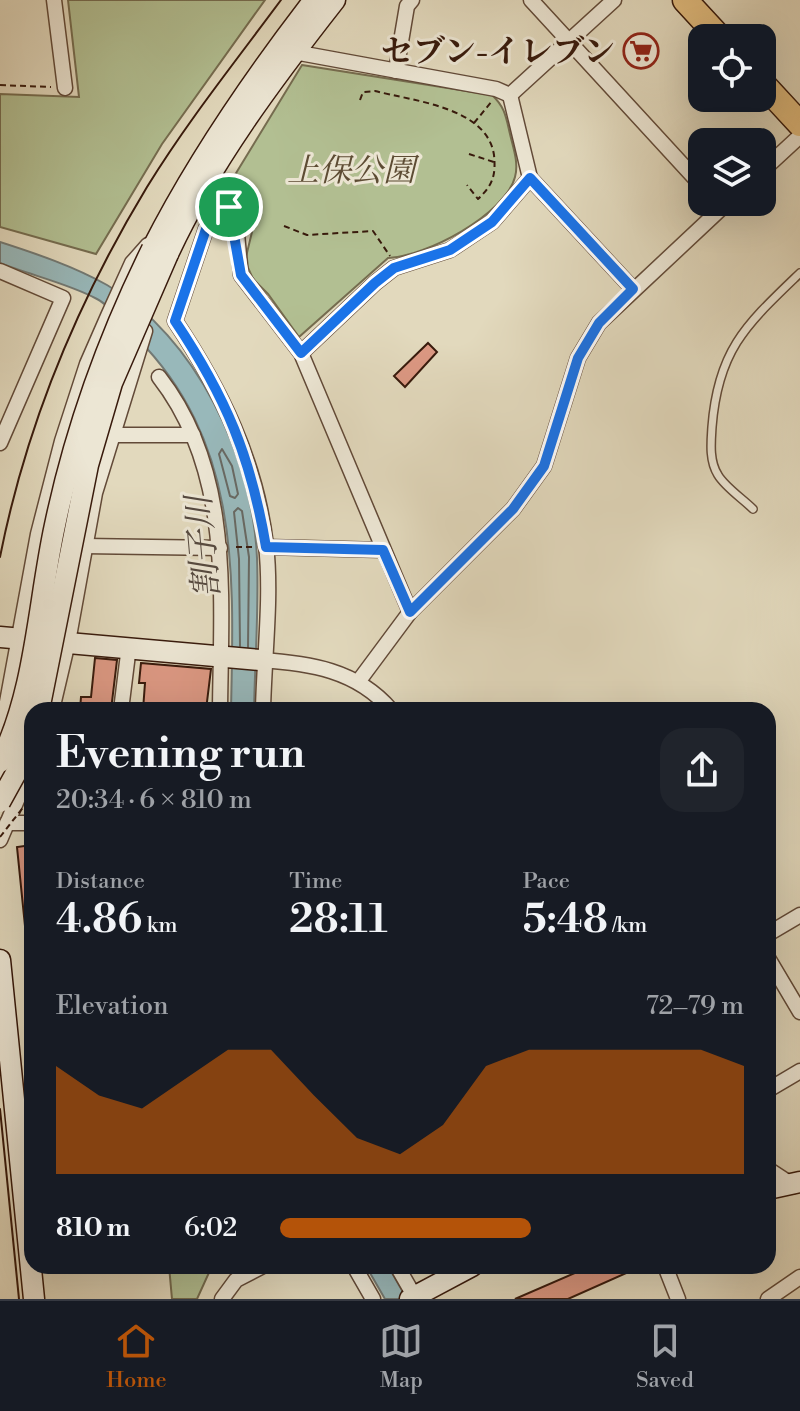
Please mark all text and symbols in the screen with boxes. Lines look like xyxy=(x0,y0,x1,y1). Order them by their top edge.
map controls xyxy=(688,24,776,216)
button: locate xyxy=(688,24,776,112)
place label: セブン-イレブン xyxy=(381,32,615,72)
supermarket icon: セブン-イレブン xyxy=(622,32,660,70)
button: layers xyxy=(688,128,776,216)
park label: 上保公園 xyxy=(287,151,420,191)
pin xyxy=(195,173,263,241)
icon: arrive xyxy=(207,185,251,229)
water label: 割子川 xyxy=(178,490,229,599)
text: Evening run xyxy=(56,726,305,781)
button: share xyxy=(660,728,744,812)
text: 20:34 · 6 × 810 m xyxy=(56,784,252,816)
text: Distance xyxy=(56,868,145,895)
text: Time xyxy=(289,868,342,895)
text: Pace xyxy=(523,868,570,895)
text: 4.86 xyxy=(56,895,142,945)
text: 28:11 xyxy=(289,895,388,945)
text: 5:48 xyxy=(523,895,608,945)
text: km xyxy=(142,912,177,939)
text: /km xyxy=(608,912,647,939)
text: Elevation xyxy=(56,990,169,1022)
text: 72–79 m xyxy=(646,990,744,1022)
text: 810 m xyxy=(56,1212,131,1244)
text: 6:02 xyxy=(184,1212,237,1244)
tab: Home xyxy=(106,1319,167,1394)
tab: Map xyxy=(379,1319,423,1394)
tab: Saved xyxy=(636,1319,694,1394)

